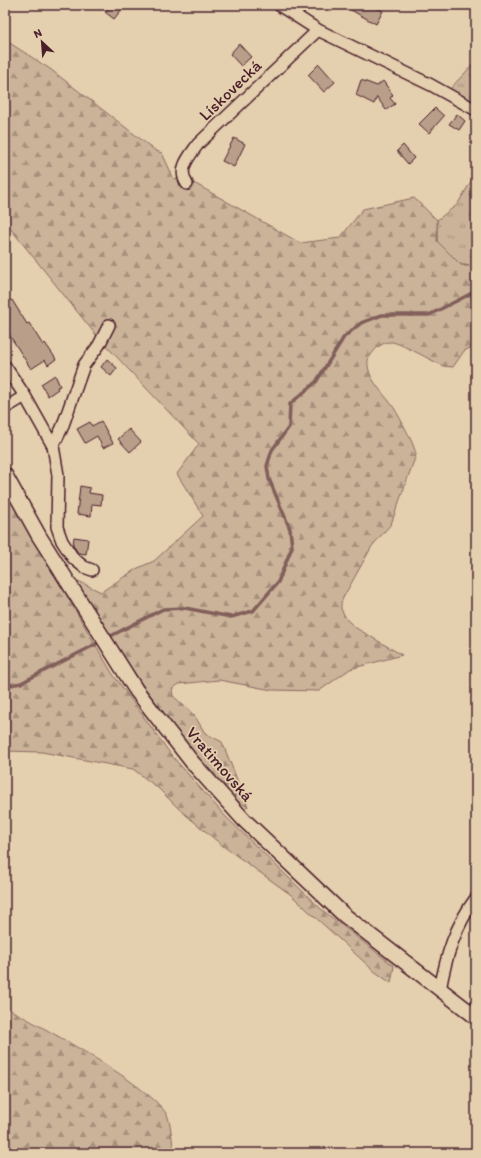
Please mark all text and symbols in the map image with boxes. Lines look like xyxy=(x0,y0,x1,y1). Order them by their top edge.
north arrow xyxy=(22,22,62,62)
text: N xyxy=(32,26,44,41)
street label: Lískovecká xyxy=(195,55,266,125)
street label: Vratimovská xyxy=(182,723,258,806)

